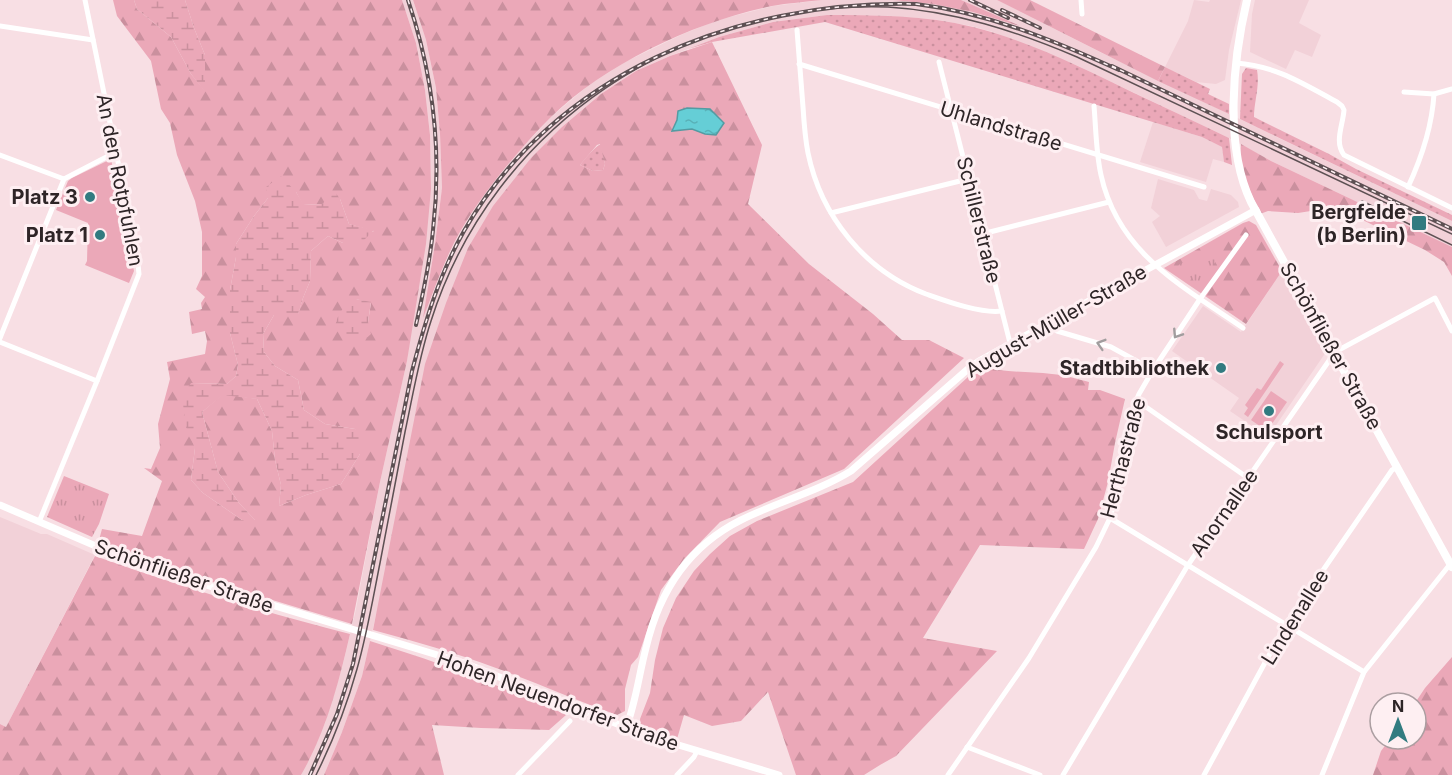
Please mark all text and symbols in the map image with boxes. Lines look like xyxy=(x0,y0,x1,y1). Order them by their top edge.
street label: An den Rotpfuhlen xyxy=(91,92,149,268)
street label: Uhlandstraße xyxy=(937,96,1065,156)
street label: Schillerstraße xyxy=(952,154,1006,286)
place label: Platz 3 xyxy=(12,185,78,209)
marker: Platz 3 xyxy=(83,190,97,204)
place label: Bergfelde (b Berlin) xyxy=(1311,200,1406,247)
marker: Bergfelde (b Berlin) xyxy=(1410,214,1428,232)
place label: Platz 1 xyxy=(26,223,88,247)
marker: Platz 1 xyxy=(93,228,107,242)
street label: Schönfließer Straße xyxy=(1275,258,1387,434)
street label: August-Müller-Straße xyxy=(961,259,1151,383)
one-way arrow xyxy=(1173,328,1184,339)
one-way arrow xyxy=(1096,339,1107,351)
place label: Stadtbibliothek xyxy=(1060,356,1209,380)
marker: Stadtbibliothek xyxy=(1214,361,1228,375)
street label: Herthastraße xyxy=(1095,395,1151,521)
marker: Schulsport xyxy=(1262,404,1276,418)
place label: Schulsport xyxy=(1215,420,1323,444)
street label: Ahornallee xyxy=(1185,465,1263,561)
street label: Schönfließer Straße xyxy=(91,534,277,618)
street label: Lindenallee xyxy=(1256,565,1334,669)
street label: Hohen Neuendorfer Straße xyxy=(434,646,682,756)
north arrow xyxy=(1368,691,1428,751)
text: N xyxy=(1392,696,1404,716)

